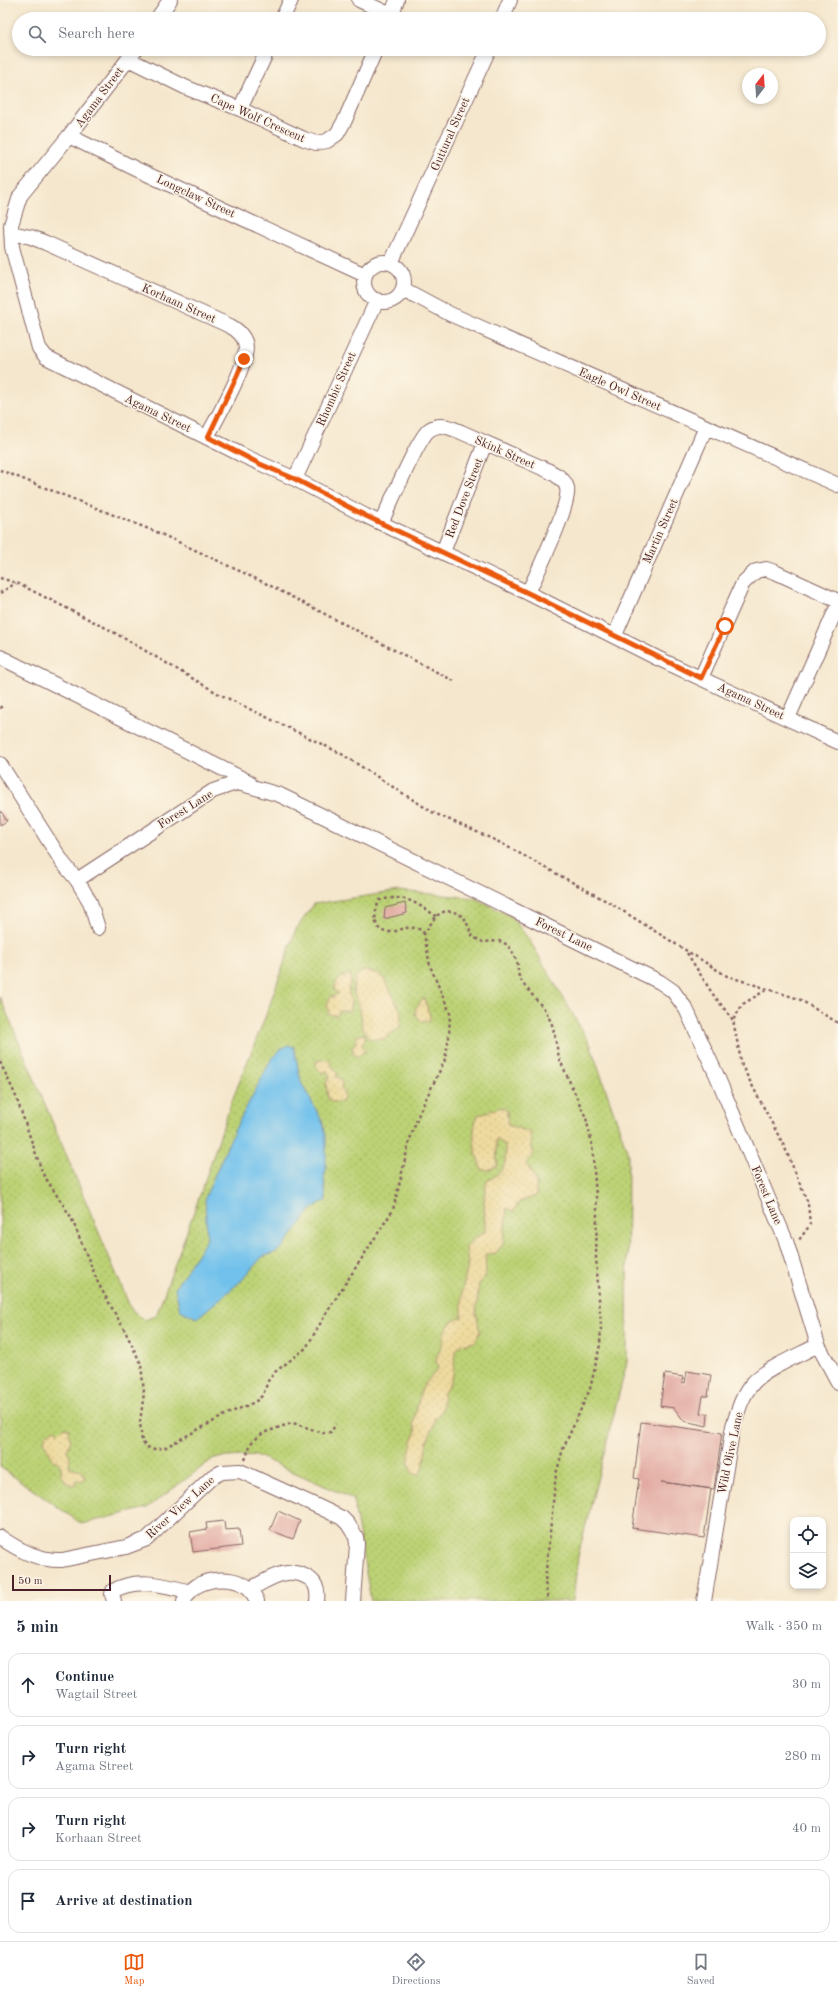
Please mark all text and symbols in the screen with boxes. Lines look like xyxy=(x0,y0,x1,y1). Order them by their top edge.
search box xyxy=(12,12,826,56)
icon: search xyxy=(26,23,48,45)
text: Search here xyxy=(58,27,135,42)
street label: Agama Street xyxy=(73,65,126,130)
north arrow xyxy=(742,68,778,104)
street label: Cape Wolf Crescent xyxy=(208,93,307,145)
street label: Guttural Street xyxy=(429,96,472,173)
street label: Longclaw Street xyxy=(154,173,237,220)
street label: Korhaan Street xyxy=(140,282,218,326)
route end xyxy=(235,350,253,368)
street label: Rhombic Street xyxy=(315,350,359,429)
street label: Eagle Owl Street xyxy=(577,366,663,413)
street label: Agama Street xyxy=(122,393,193,435)
street label: Skink Street xyxy=(473,434,537,472)
street label: Red Dove Street xyxy=(444,457,486,540)
street label: Martin Street xyxy=(641,497,681,566)
route start xyxy=(716,617,734,635)
street label: Agama Street xyxy=(715,681,786,723)
street label: Forest Lane xyxy=(156,788,216,831)
street label: Forest Lane xyxy=(533,916,595,954)
street label: Forest Lane xyxy=(748,1164,784,1227)
street label: Wild Olive Lane xyxy=(716,1410,746,1495)
street label: River View Lane xyxy=(144,1474,218,1541)
map controls xyxy=(790,1517,826,1589)
button: locate xyxy=(790,1517,826,1553)
button: layers xyxy=(790,1553,826,1589)
scale bar xyxy=(12,1573,111,1592)
text: 50 m xyxy=(18,1576,43,1587)
text: 5 min xyxy=(16,1619,59,1636)
text: Walk · 350 m xyxy=(745,1620,822,1633)
text: Continue xyxy=(55,1670,114,1685)
icon: ahead xyxy=(17,1674,39,1696)
text: 30 m xyxy=(792,1678,821,1691)
text: Wagtail Street xyxy=(55,1688,137,1701)
text: Turn right xyxy=(55,1742,126,1757)
icon: right xyxy=(17,1746,39,1768)
text: 280 m xyxy=(784,1750,821,1763)
text: Agama Street xyxy=(55,1760,133,1773)
text: Turn right xyxy=(55,1814,126,1829)
icon: right xyxy=(17,1818,39,1840)
text: 40 m xyxy=(792,1822,821,1835)
text: Korhaan Street xyxy=(55,1832,142,1845)
icon: arrive xyxy=(17,1890,39,1912)
text: Arrive at destination xyxy=(55,1894,193,1909)
tab: Map xyxy=(123,1951,145,1989)
tab: Directions xyxy=(392,1951,440,1989)
tab: Saved xyxy=(687,1951,715,1989)

